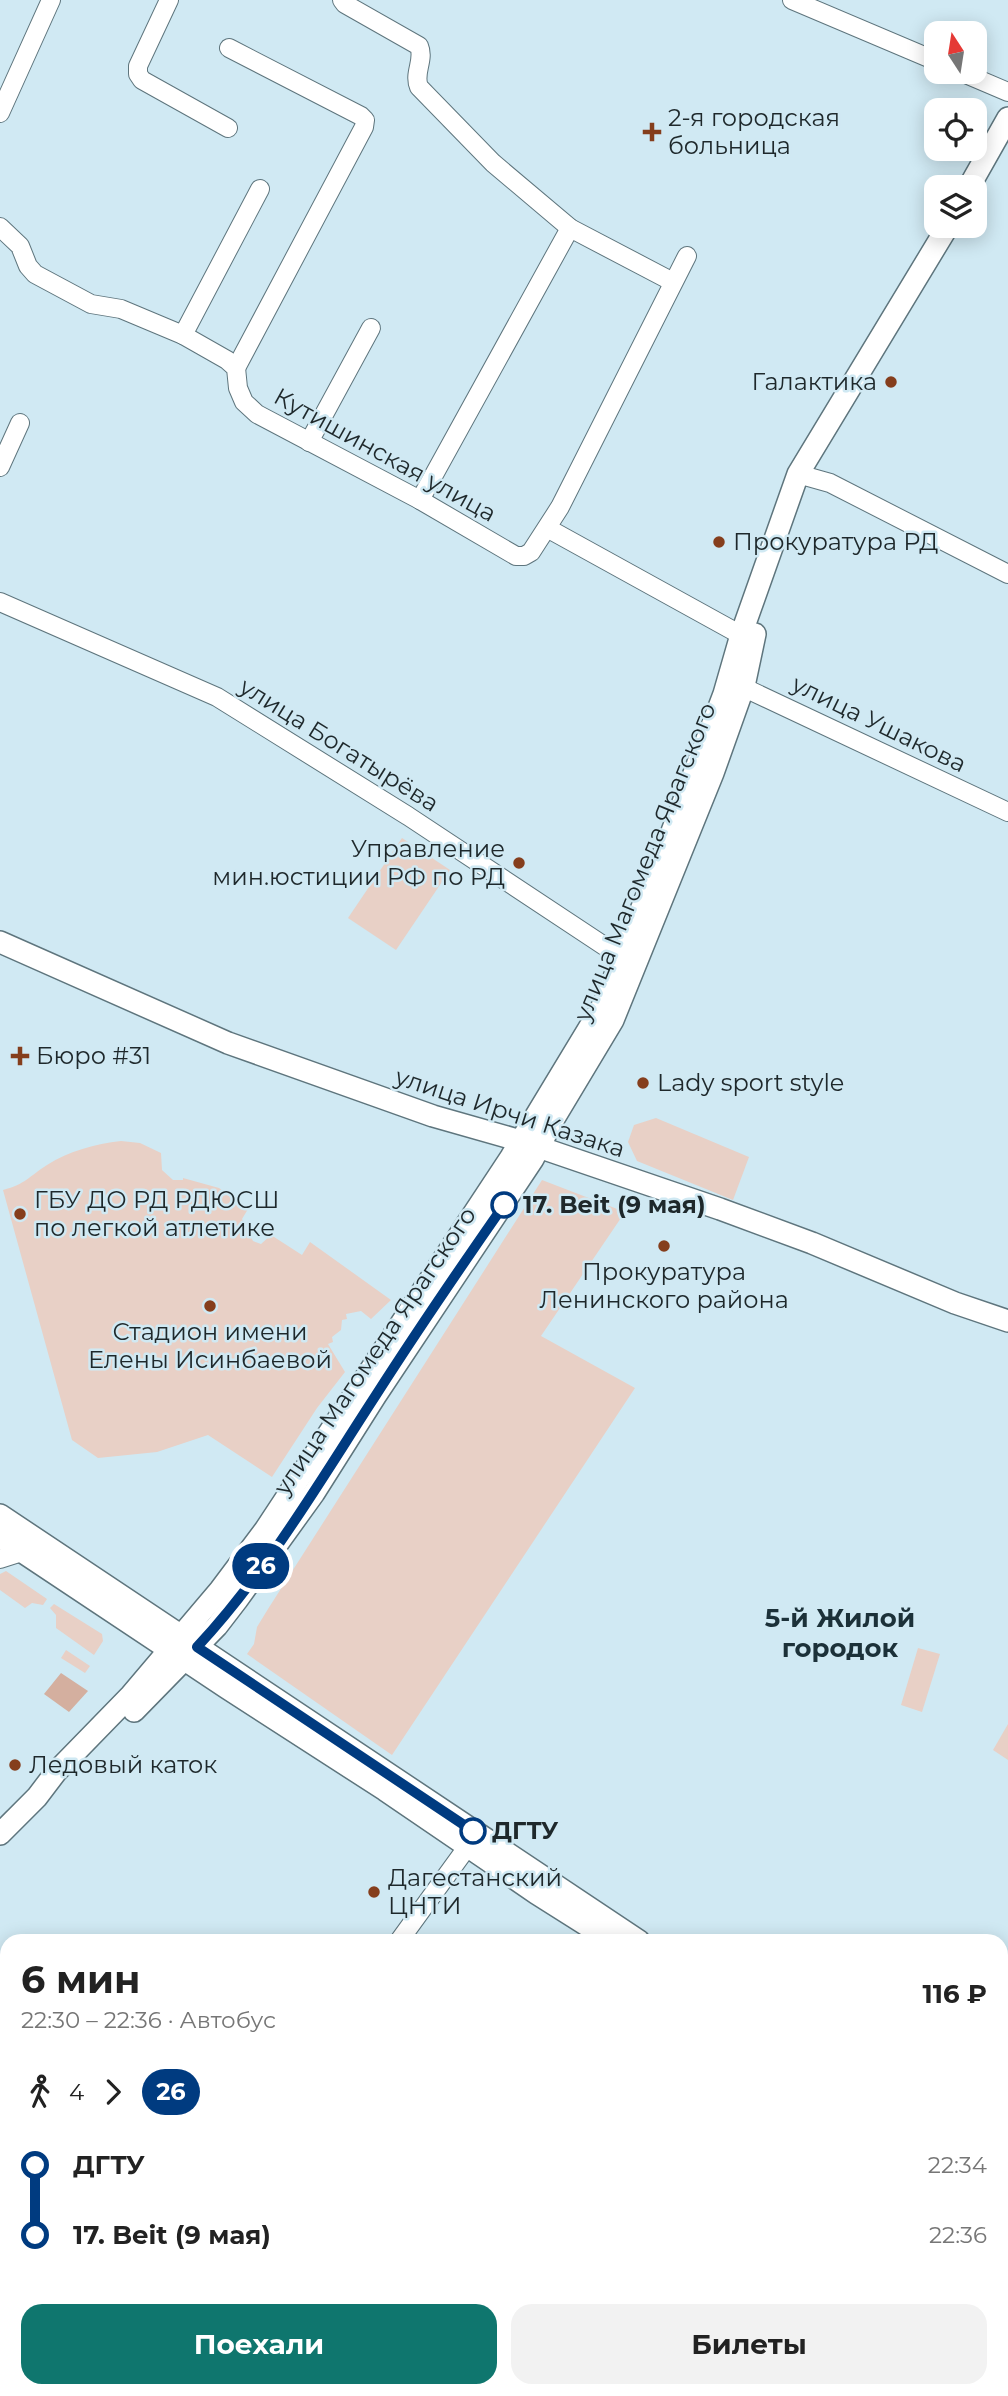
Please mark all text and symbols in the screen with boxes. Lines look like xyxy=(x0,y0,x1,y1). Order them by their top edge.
north arrow xyxy=(924,21,987,84)
map controls xyxy=(924,21,987,238)
button: locate xyxy=(924,98,987,161)
place label: 2-я городская больница xyxy=(668,103,840,160)
marker: 2-я городская больница xyxy=(642,122,662,142)
button: layers xyxy=(924,175,987,238)
place label: Галактика xyxy=(752,367,877,396)
marker: Галактика xyxy=(883,374,899,390)
street label: Кутишинская улица xyxy=(269,381,501,528)
place label: Прокуратура РД xyxy=(733,527,938,556)
marker: Прокуратура РД xyxy=(711,534,727,550)
street label: улица Ушакова xyxy=(786,668,971,778)
street label: улица Богатырёва xyxy=(233,671,444,818)
street label: улица Магомеда Ярагского xyxy=(567,698,722,1026)
place label: Управление мин.юстиции РФ по РД xyxy=(212,834,505,891)
marker: Управление мин.юстиции РФ по РД xyxy=(511,855,527,871)
place label: Бюро #31 xyxy=(36,1041,151,1070)
marker: Бюро #31 xyxy=(10,1046,30,1066)
street label: улица Ирчи Казака xyxy=(391,1061,629,1163)
place label: Lady sport style xyxy=(657,1068,844,1097)
marker: Lady sport style xyxy=(635,1075,651,1091)
place label: ГБУ ДО РД РДЮСШ по легкой атлетике xyxy=(34,1185,279,1242)
place label: 17. Beit (9 мая) xyxy=(523,1190,706,1219)
marker: 17. Beit (9 мая) xyxy=(491,1192,517,1218)
street label: улица Магомеда Ярагского xyxy=(267,1201,482,1501)
marker: ГБУ ДО РД РДЮСШ по легкой атлетике xyxy=(12,1206,28,1222)
marker: Прокуратура Ленинского района xyxy=(656,1238,672,1254)
place label: Прокуратура Ленинского района xyxy=(539,1257,789,1314)
marker: Стадион имени Елены Исинбаевой xyxy=(202,1298,218,1314)
place label: Стадион имени Елены Исинбаевой xyxy=(88,1317,332,1374)
line badge: 26 xyxy=(230,1543,292,1589)
text: 26 xyxy=(246,1551,276,1580)
district label: 5-й Жилой городок xyxy=(765,1602,915,1664)
place label: Ледовый каток xyxy=(29,1750,217,1779)
marker: Ледовый каток xyxy=(7,1757,23,1773)
place label: ДГТУ xyxy=(492,1816,559,1845)
marker: ДГТУ xyxy=(460,1818,486,1844)
place label: Дагестанский ЦНТИ xyxy=(388,1863,562,1920)
marker: Дагестанский ЦНТИ xyxy=(366,1884,382,1900)
text: 6 мин xyxy=(21,1956,140,2003)
text: 116 ₽ xyxy=(923,1978,987,2010)
text: 22:30 – 22:36 · Автобус xyxy=(21,2006,276,2034)
icon: walk xyxy=(21,2073,59,2111)
icon: forward xyxy=(94,2073,132,2111)
text: 26 xyxy=(156,2077,186,2106)
text: 4 xyxy=(69,2078,84,2106)
text: ДГТУ xyxy=(73,2149,145,2181)
text: 22:34 xyxy=(928,2151,987,2179)
text: 17. Beit (9 мая) xyxy=(73,2219,271,2251)
text: 22:36 xyxy=(929,2221,987,2249)
button: Поехали xyxy=(21,2304,497,2384)
button: Билеты xyxy=(511,2304,987,2384)

